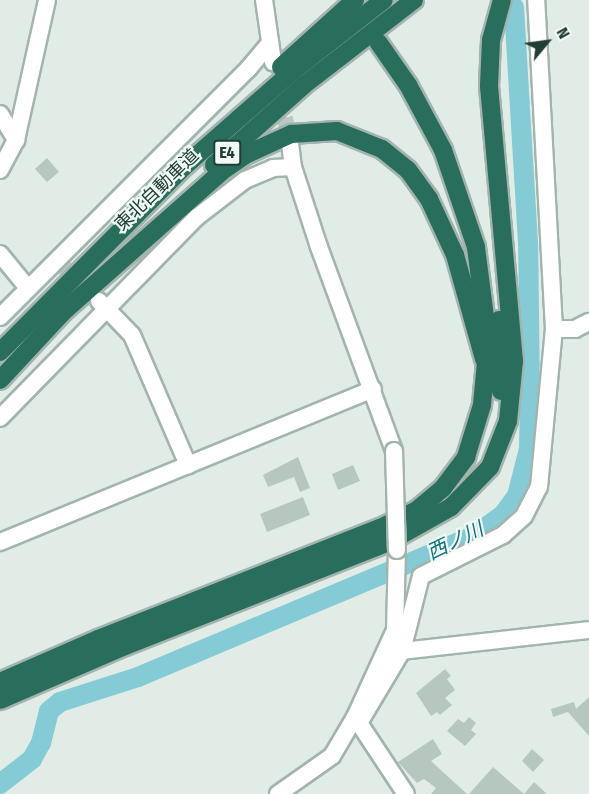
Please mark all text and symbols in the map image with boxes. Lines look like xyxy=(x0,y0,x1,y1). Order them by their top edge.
north arrow xyxy=(517,12,577,72)
text: N xyxy=(553,24,574,42)
road number: E4 xyxy=(212,140,242,166)
street label: 東北自動車道 xyxy=(111,145,203,235)
water label: 西ノ川 xyxy=(423,517,487,565)

